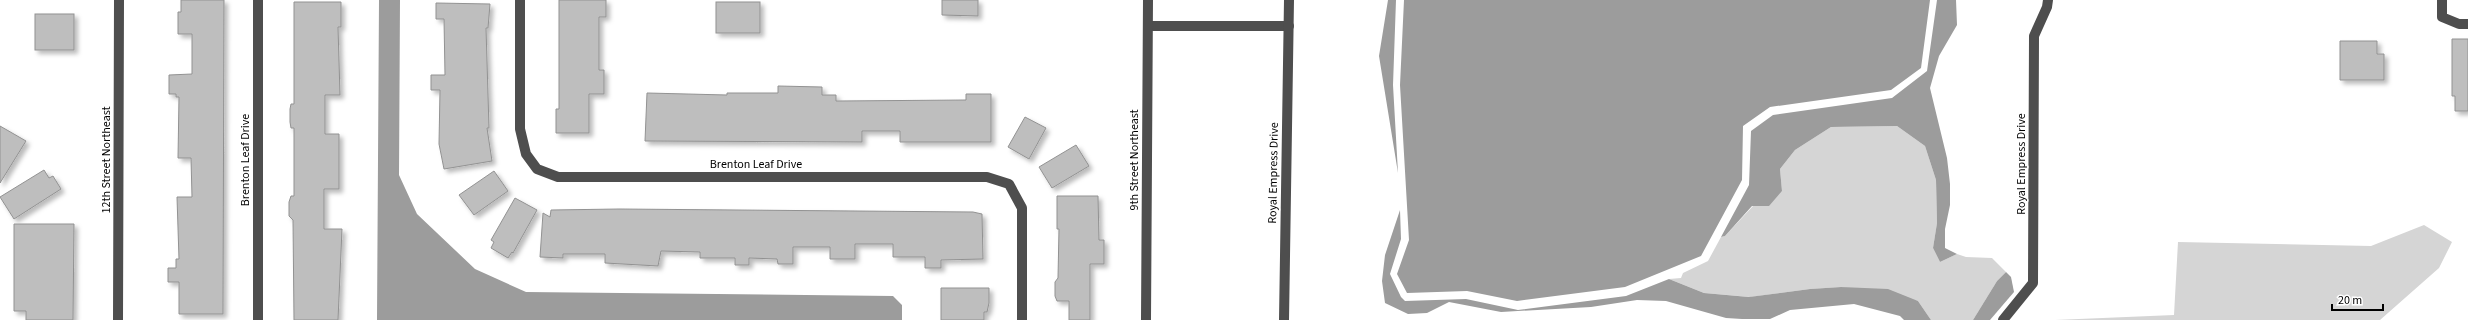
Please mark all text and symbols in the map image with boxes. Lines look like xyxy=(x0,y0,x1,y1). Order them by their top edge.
street label: 12th Street Northeast xyxy=(98,106,115,214)
street label: 9th Street Northeast xyxy=(1126,109,1143,211)
street label: Royal Empress Drive xyxy=(2013,113,2030,215)
street label: Brenton Leaf Drive xyxy=(237,114,254,206)
street label: Royal Empress Drive xyxy=(1264,122,1283,224)
street label: Brenton Leaf Drive xyxy=(710,156,802,173)
scale bar xyxy=(2332,286,2383,312)
text: 20 m xyxy=(2338,292,2362,309)

